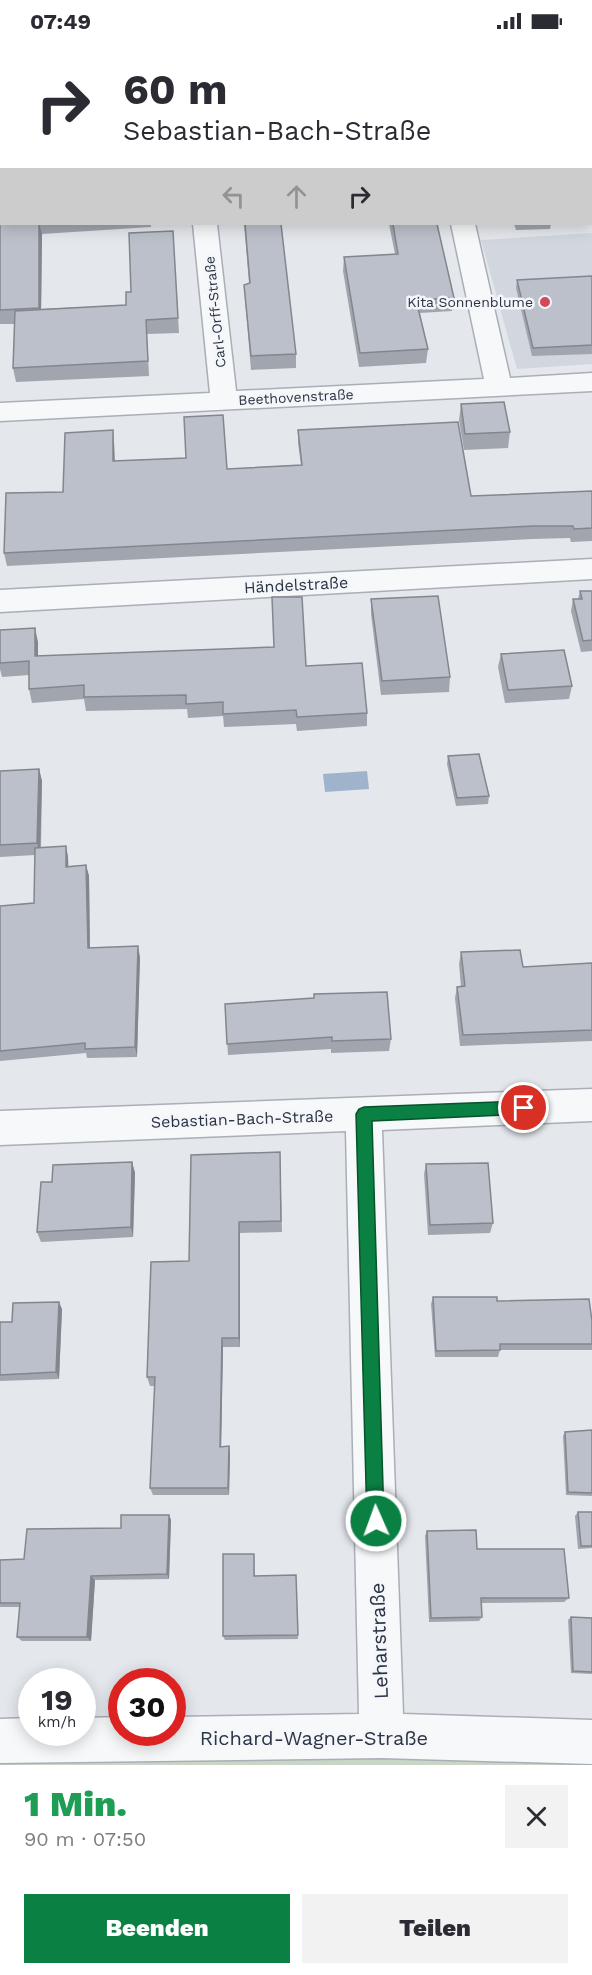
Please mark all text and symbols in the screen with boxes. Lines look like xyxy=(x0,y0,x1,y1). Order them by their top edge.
text: 07:49 xyxy=(30,9,91,34)
text: 60 m xyxy=(123,65,227,114)
icon: right xyxy=(24,66,102,144)
text: Sebastian-Bach-Straße xyxy=(123,115,431,147)
icon: left xyxy=(217,180,250,213)
icon: ahead xyxy=(280,180,313,213)
icon: right xyxy=(343,180,376,213)
street label: Carl-Orff-Straße xyxy=(201,255,229,369)
place label: Kita Sonnenblume xyxy=(407,294,533,310)
marker: Kita Sonnenblume xyxy=(538,295,552,309)
street label: Beethovenstraße xyxy=(238,386,354,408)
street label: Händelstraße xyxy=(243,573,349,597)
pin xyxy=(498,1082,549,1133)
icon: arrive xyxy=(507,1091,540,1124)
street label: Sebastian-Bach-Straße xyxy=(150,1106,334,1132)
position arrow xyxy=(344,1489,408,1553)
street label: Leharstraße xyxy=(365,1582,393,1700)
speed limit sign: 30 xyxy=(108,1668,186,1746)
text: 19 xyxy=(41,1682,73,1717)
text: km/h xyxy=(38,1713,76,1731)
street label: Richard-Wagner-Straße xyxy=(200,1726,428,1750)
text: 1 Min. xyxy=(24,1783,127,1825)
button: close xyxy=(505,1785,568,1848)
text: 90 m · 07:50 xyxy=(24,1827,146,1851)
button: Beenden xyxy=(24,1894,290,1963)
button: Teilen xyxy=(302,1894,568,1963)

